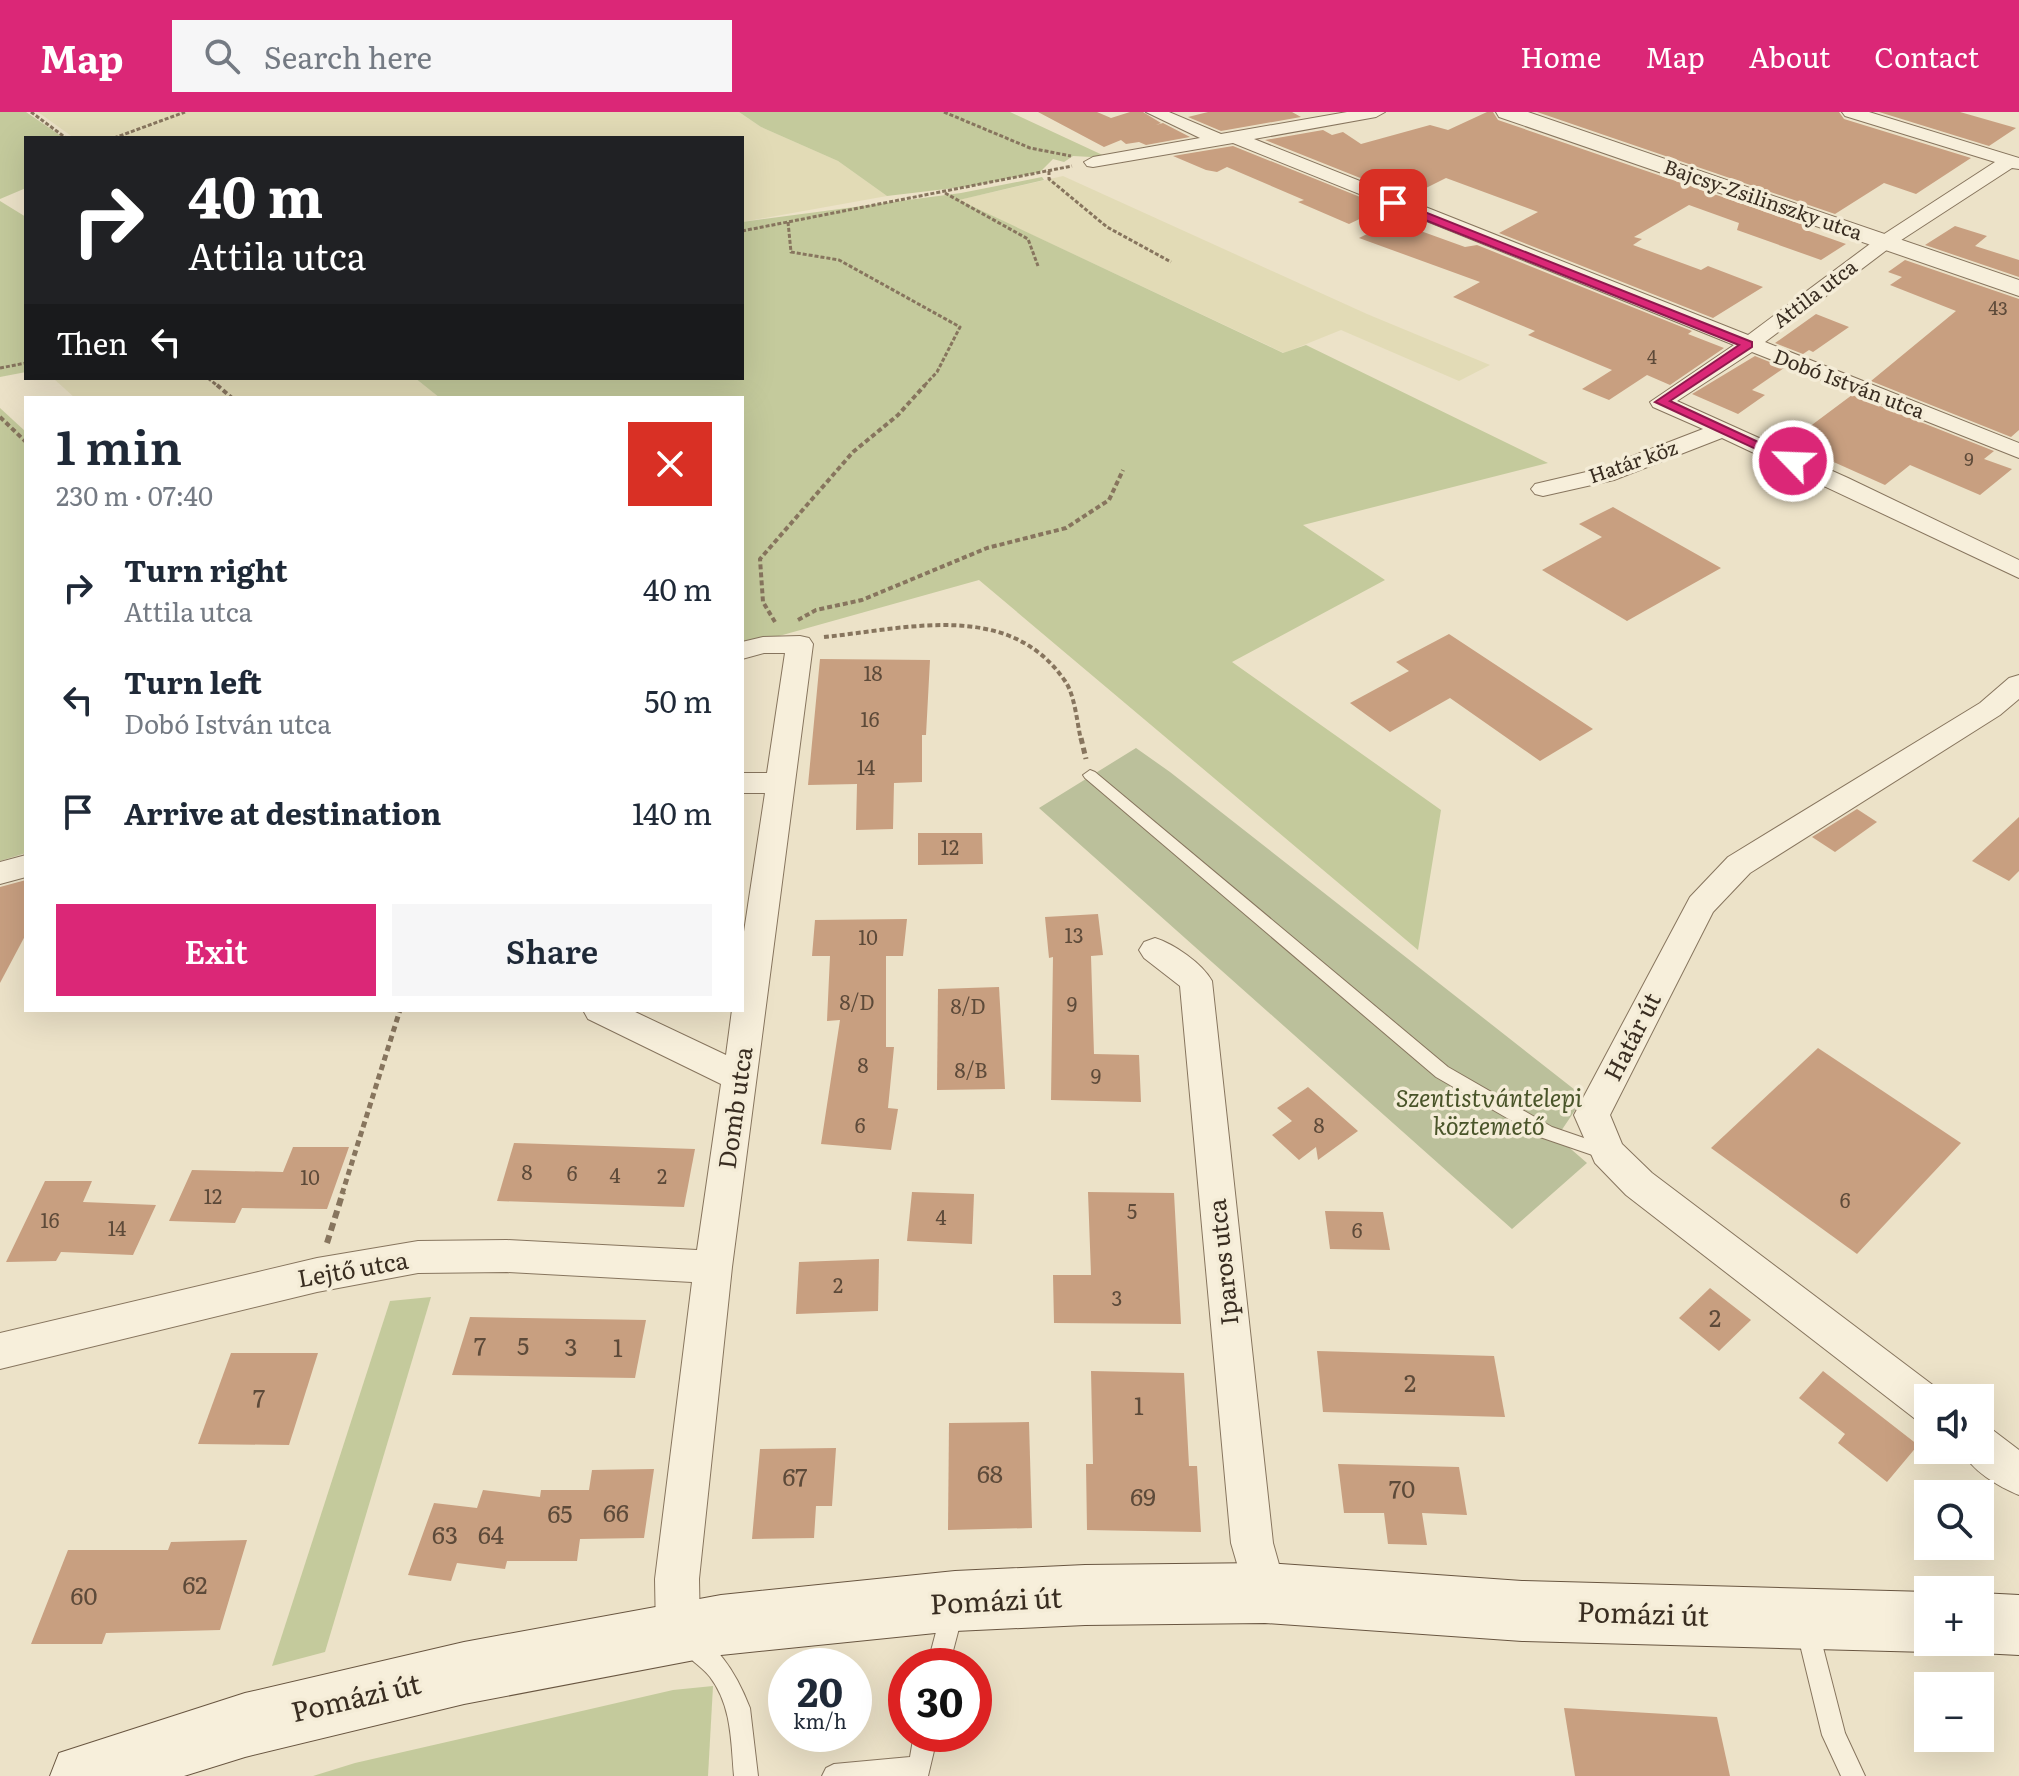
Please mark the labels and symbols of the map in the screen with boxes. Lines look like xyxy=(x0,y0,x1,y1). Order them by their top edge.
street label: Bajcsy-Zsilinszky utca xyxy=(1660,150,1867,246)
pin xyxy=(1359,169,1427,237)
street label: Attila utca xyxy=(1765,251,1863,334)
house number: 43 xyxy=(1988,294,2008,321)
street label: Dobó István utca xyxy=(1770,340,1930,425)
house number: 4 xyxy=(1647,343,1657,370)
position arrow xyxy=(1751,419,1835,503)
street label: Határ köz xyxy=(1584,431,1681,489)
house number: 9 xyxy=(1964,445,1974,472)
house number: 18 xyxy=(863,657,883,687)
house number: 16 xyxy=(861,703,880,733)
house number: 14 xyxy=(857,751,875,781)
house number: 12 xyxy=(941,831,959,861)
house number: 13 xyxy=(1065,919,1083,949)
house number: 10 xyxy=(858,921,878,951)
street label: Határ út xyxy=(1594,985,1668,1086)
house number: 8/D xyxy=(840,986,874,1016)
house number: 9 xyxy=(1067,988,1077,1018)
house number: 8/D xyxy=(951,990,985,1020)
street label: Domb utca xyxy=(708,1044,759,1171)
house number: 8 xyxy=(857,1049,869,1079)
house number: 8/B xyxy=(955,1054,987,1084)
house number: 9 xyxy=(1091,1060,1101,1090)
park label: Szentistvántelepi köztemető xyxy=(1396,1079,1582,1142)
house number: 6 xyxy=(855,1109,866,1139)
house number: 8 xyxy=(1313,1109,1325,1139)
house number: 8 xyxy=(521,1156,533,1186)
house number: 6 xyxy=(567,1157,578,1187)
house number: 4 xyxy=(609,1159,621,1189)
house number: 2 xyxy=(657,1160,667,1190)
house number: 10 xyxy=(300,1161,320,1191)
house number: 12 xyxy=(204,1180,222,1210)
house number: 6 xyxy=(1840,1184,1851,1214)
house number: 5 xyxy=(1127,1195,1137,1225)
street label: Iparos utca xyxy=(1197,1197,1246,1327)
house number: 4 xyxy=(935,1201,947,1231)
house number: 16 xyxy=(41,1204,60,1234)
house number: 14 xyxy=(108,1212,126,1242)
house number: 6 xyxy=(1352,1214,1363,1244)
street label: Lejtő utca xyxy=(294,1241,411,1295)
house number: 2 xyxy=(833,1269,843,1299)
house number: 3 xyxy=(1112,1282,1122,1312)
house number: 2 xyxy=(1709,1299,1721,1334)
house number: 7 xyxy=(474,1327,486,1362)
house number: 5 xyxy=(517,1327,529,1362)
house number: 3 xyxy=(564,1328,578,1363)
house number: 1 xyxy=(613,1329,623,1364)
house number: 2 xyxy=(1404,1364,1416,1399)
house number: 7 xyxy=(253,1379,265,1414)
house number: 1 xyxy=(1134,1387,1144,1422)
house number: 68 xyxy=(977,1455,1003,1490)
house number: 67 xyxy=(782,1458,808,1493)
house number: 70 xyxy=(1389,1470,1415,1505)
house number: 69 xyxy=(1130,1478,1156,1513)
house number: 66 xyxy=(603,1494,629,1529)
house number: 65 xyxy=(547,1495,573,1530)
house number: 63 xyxy=(432,1516,458,1551)
house number: 64 xyxy=(478,1516,504,1551)
house number: 62 xyxy=(182,1566,208,1601)
street label: Pomázi út xyxy=(929,1575,1064,1623)
house number: 60 xyxy=(71,1577,98,1612)
street label: Pomázi út xyxy=(1576,1589,1710,1635)
speed limit sign: 30 xyxy=(888,1648,992,1752)
street label: Pomázi út xyxy=(287,1661,425,1731)

